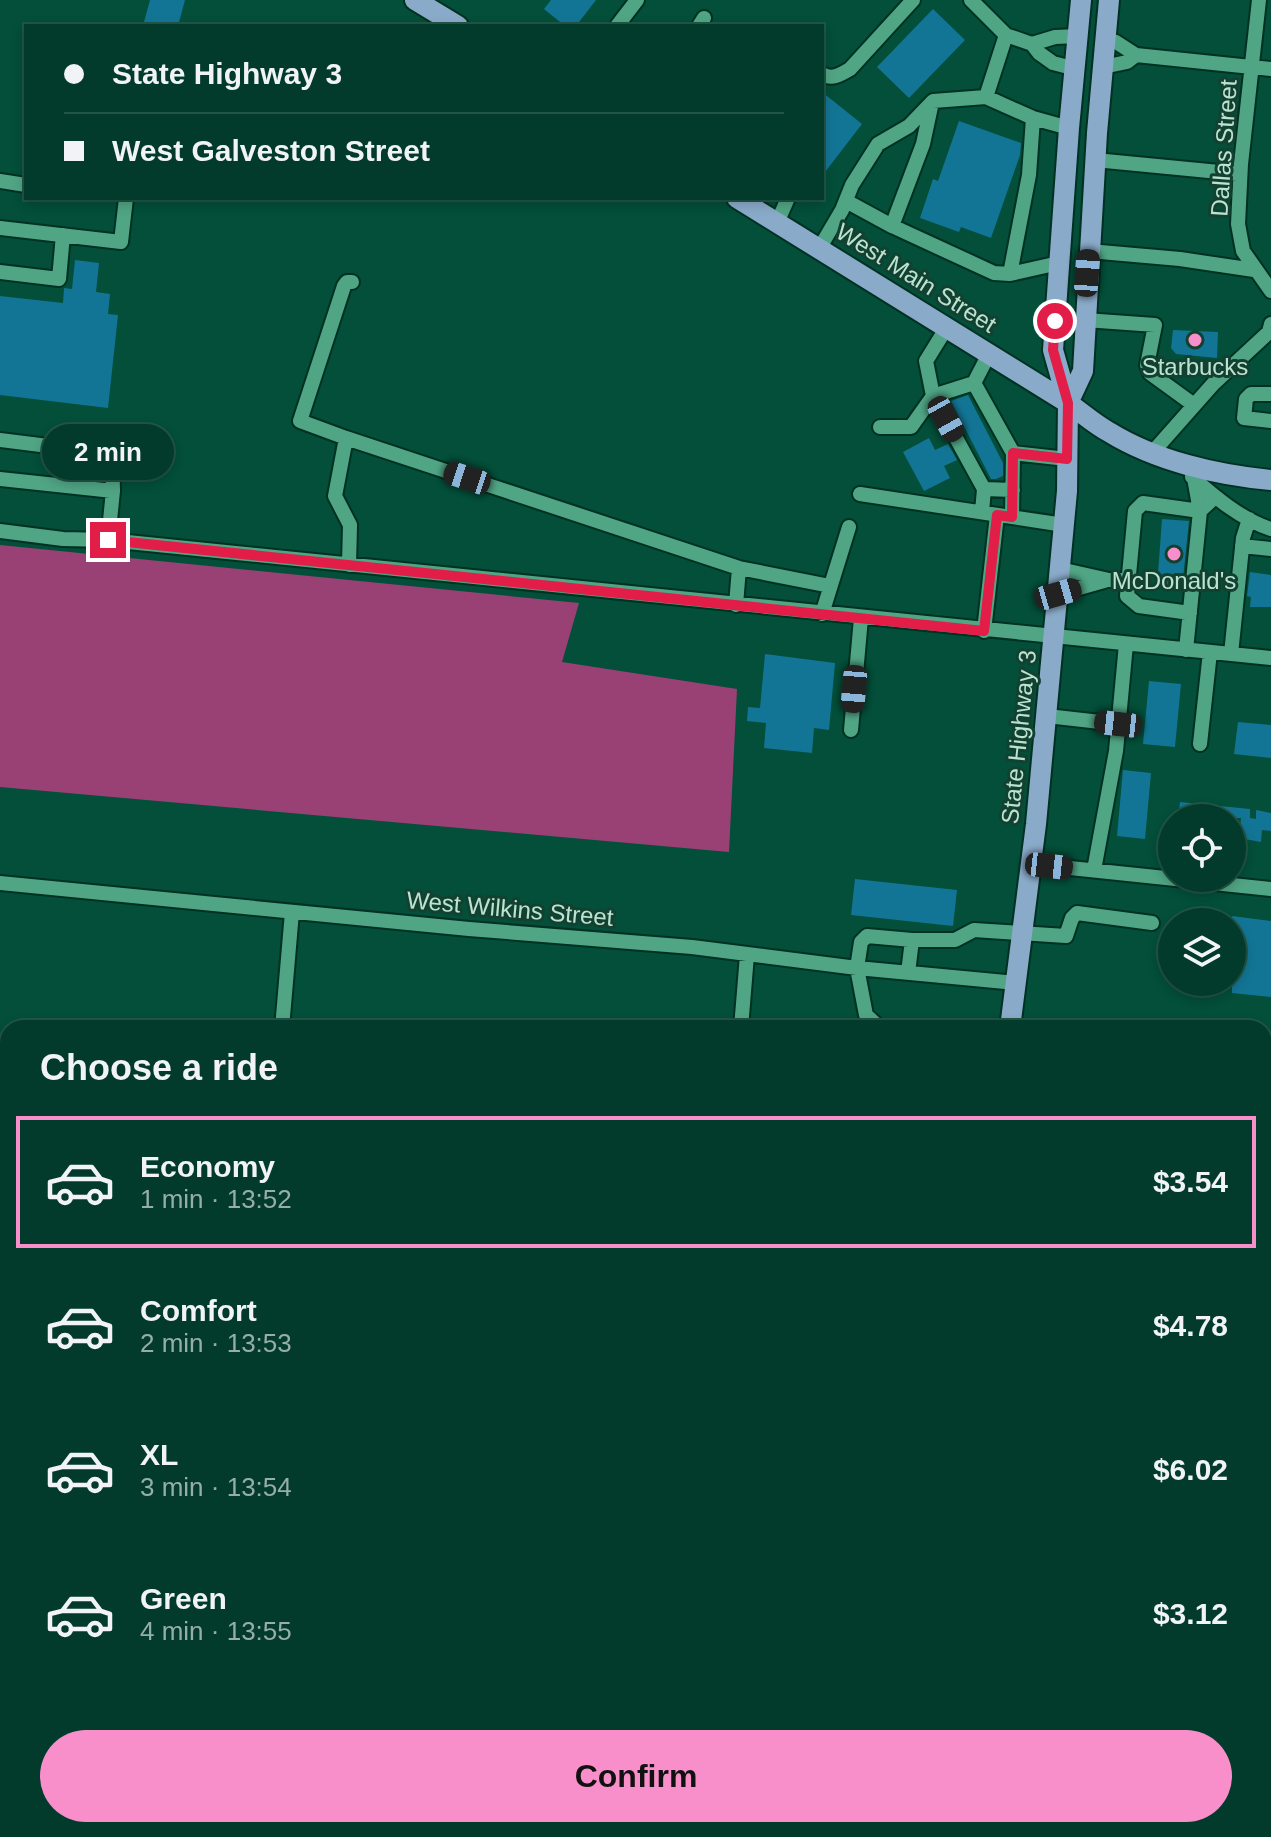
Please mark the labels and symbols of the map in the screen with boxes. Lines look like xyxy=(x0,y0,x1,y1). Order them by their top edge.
street label: Dallas Street xyxy=(1205,78,1242,217)
street label: West Main Street xyxy=(831,217,1002,338)
car xyxy=(1073,248,1101,298)
route start xyxy=(1037,303,1073,339)
marker: Starbucks xyxy=(1186,331,1204,349)
place label: Starbucks xyxy=(1142,353,1248,380)
car xyxy=(924,392,968,446)
callout: 2 min xyxy=(42,424,174,480)
car xyxy=(440,459,494,497)
route end xyxy=(90,522,126,558)
marker: McDonald's xyxy=(1165,545,1183,563)
place label: McDonald's xyxy=(1112,567,1236,594)
car xyxy=(1032,576,1084,612)
street label: State Highway 3 xyxy=(996,649,1041,825)
car xyxy=(840,664,868,714)
car xyxy=(1093,710,1143,738)
car xyxy=(1024,852,1074,880)
street label: West Wilkins Street xyxy=(405,886,615,931)

